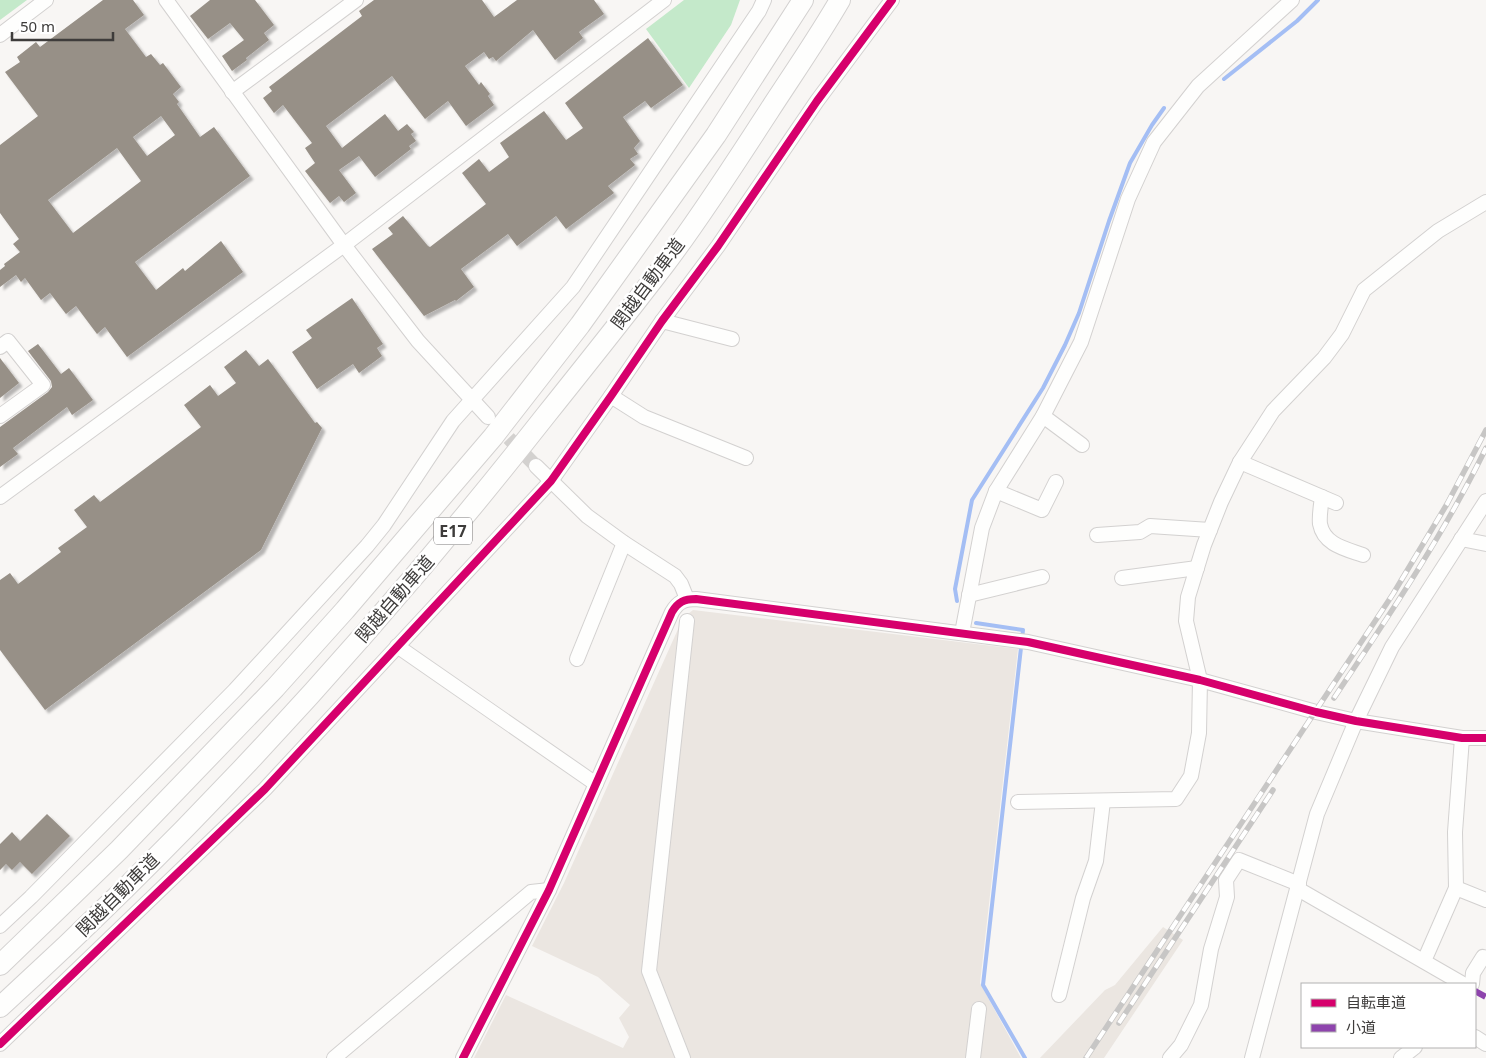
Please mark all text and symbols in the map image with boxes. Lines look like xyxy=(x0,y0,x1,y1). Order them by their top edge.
scale bar xyxy=(12,10,114,42)
text: 50 m xyxy=(20,16,55,36)
street label: 関越自動車道 xyxy=(605,233,689,334)
road number: E17 xyxy=(434,518,472,544)
street label: 関越自動車道 xyxy=(350,550,439,647)
street label: 関越自動車道 xyxy=(71,848,164,941)
legend xyxy=(1301,983,1476,1048)
text: 自転車道 xyxy=(1346,992,1406,1012)
text: 小道 xyxy=(1346,1017,1376,1037)

